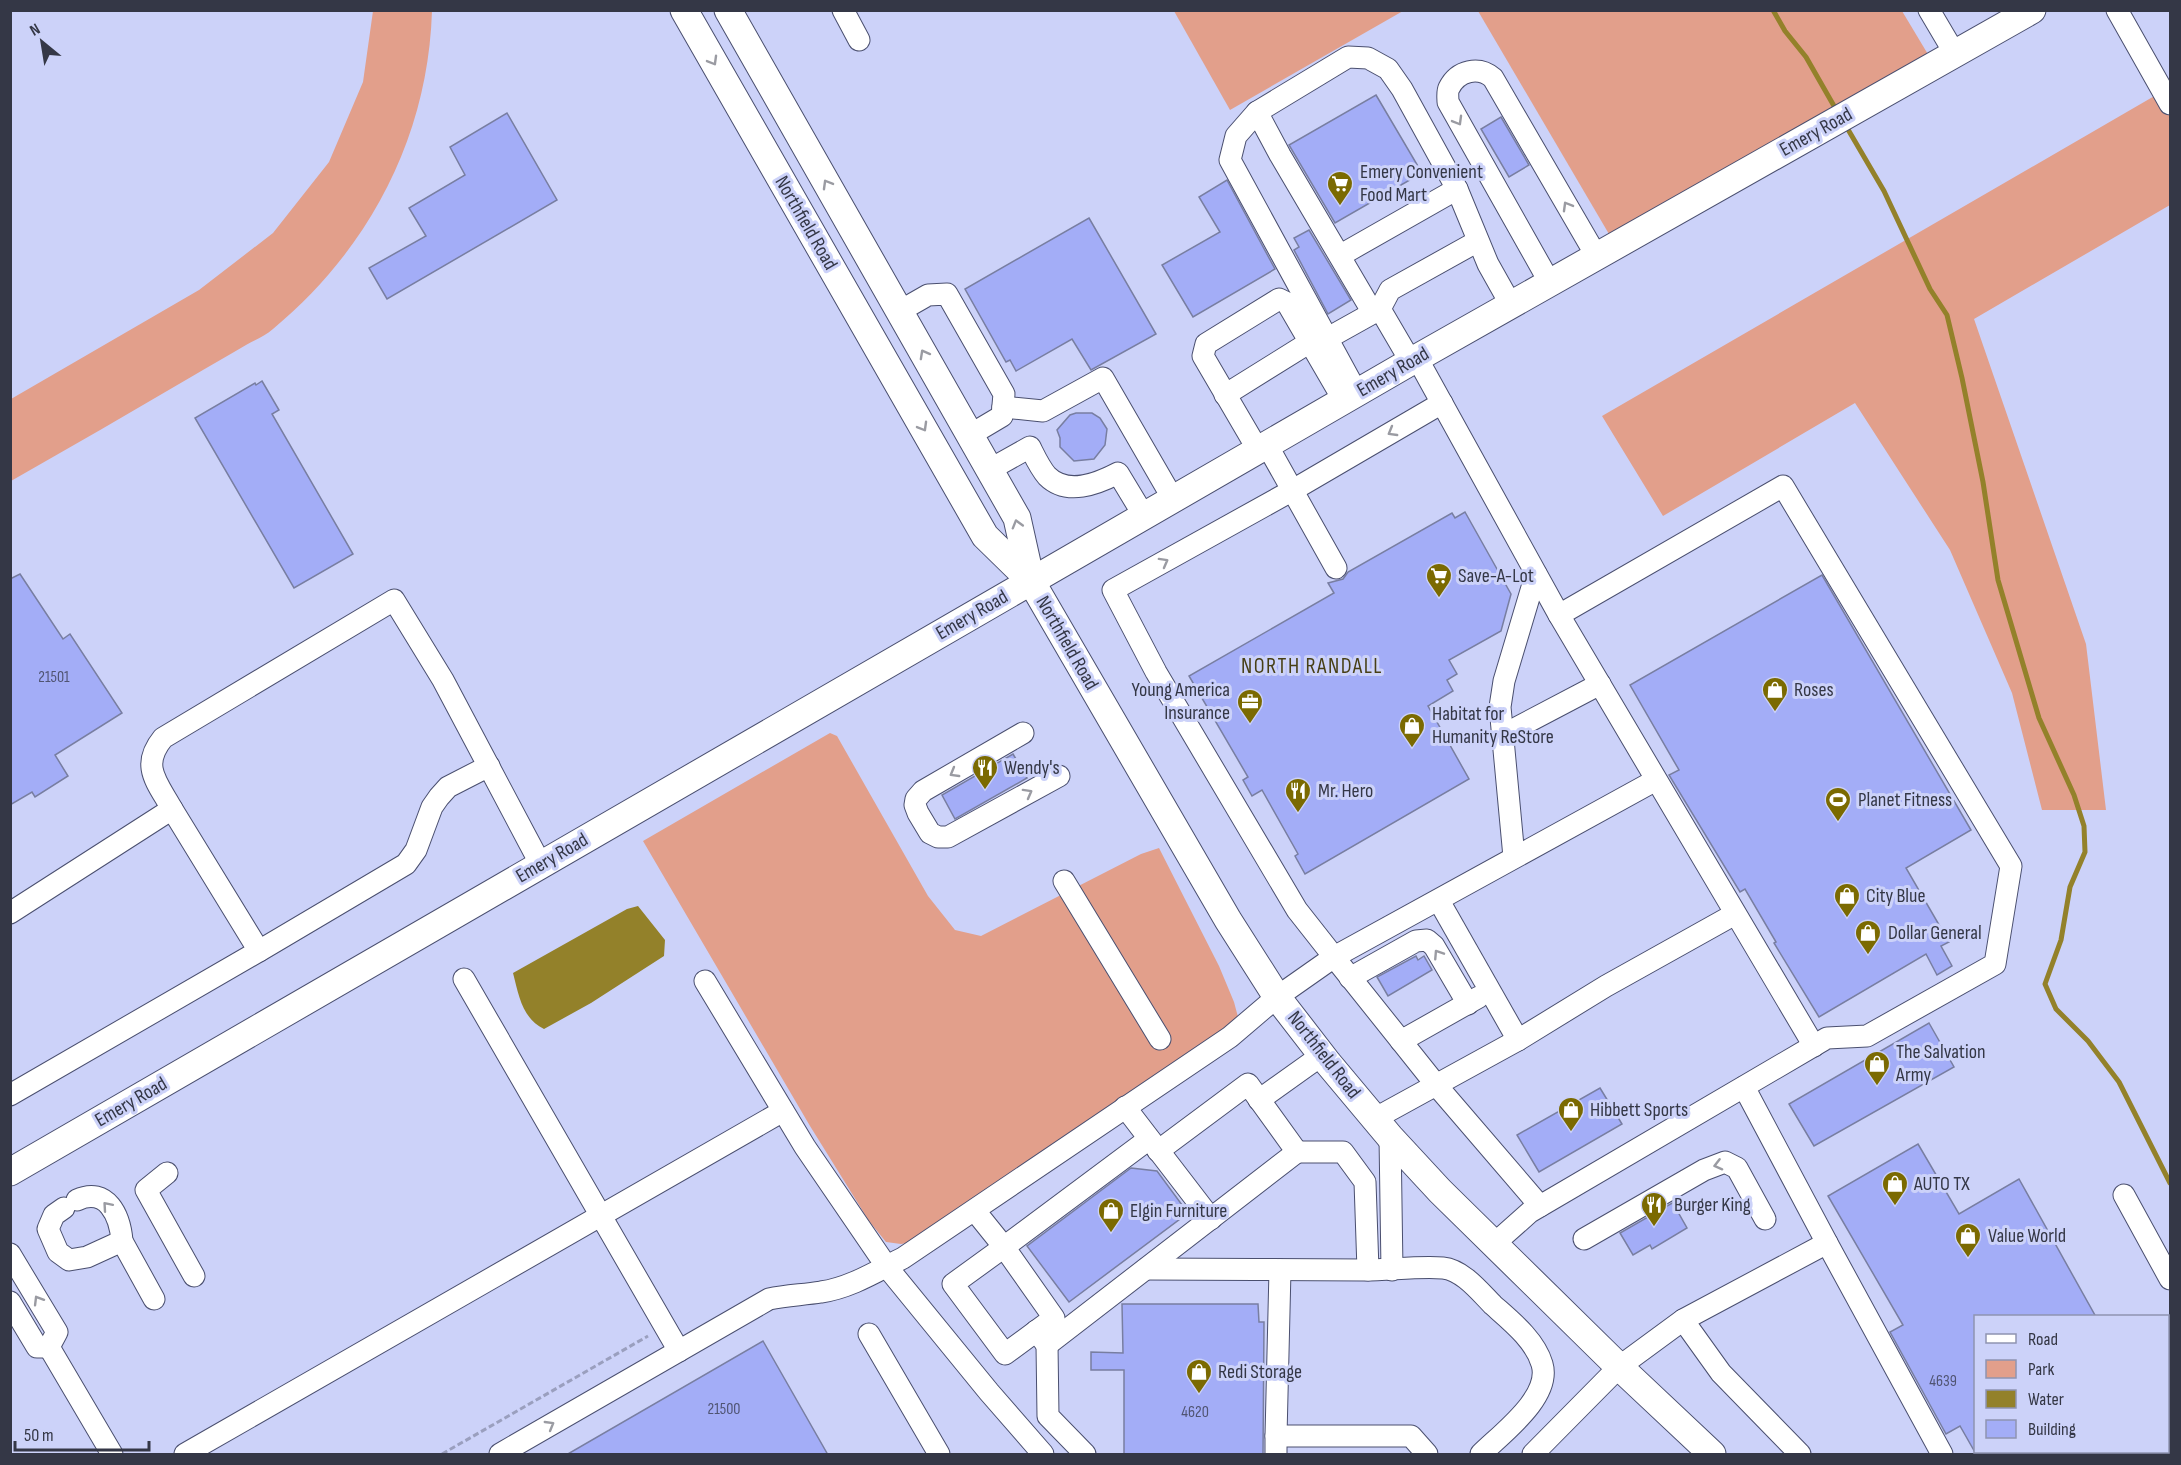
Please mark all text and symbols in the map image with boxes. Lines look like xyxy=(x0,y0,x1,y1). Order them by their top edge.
north arrow xyxy=(12,12,72,72)
text: N xyxy=(27,20,44,41)
one-way arrow xyxy=(706,55,717,65)
street label: Emery Road xyxy=(1776,102,1856,162)
one-way arrow xyxy=(1451,114,1462,125)
place label: Emery Convenient Food Mart xyxy=(1360,160,1483,207)
supermarket icon: Emery Convenient Food Mart xyxy=(1325,169,1355,207)
street label: Northfield Road xyxy=(769,172,843,274)
one-way arrow xyxy=(823,180,834,190)
one-way arrow xyxy=(1563,202,1575,212)
street label: Emery Road xyxy=(1353,342,1433,402)
one-way arrow xyxy=(920,350,931,360)
one-way arrow xyxy=(915,421,927,431)
one-way arrow xyxy=(1388,425,1398,437)
one-way arrow xyxy=(1012,519,1025,529)
one-way arrow xyxy=(1158,558,1168,569)
supermarket icon: Save-A-Lot xyxy=(1424,561,1454,599)
place label: Save-A-Lot xyxy=(1458,564,1534,588)
street label: Emery Road xyxy=(932,585,1012,645)
street label: Northfield Road xyxy=(1030,592,1104,694)
district label: NORTH RANDALL xyxy=(1241,653,1383,680)
house number: 21501 xyxy=(38,668,70,687)
shop icon: Roses xyxy=(1760,675,1790,713)
place label: Young America Insurance xyxy=(1132,678,1230,725)
place label: Roses xyxy=(1794,678,1834,702)
office icon: Young America Insurance xyxy=(1235,687,1265,725)
place label: Habitat for Humanity ReStore xyxy=(1432,702,1554,749)
shop icon: Habitat for Humanity ReStore xyxy=(1397,711,1427,749)
restaurant icon: Wendy's xyxy=(970,753,1000,791)
place label: Wendy's xyxy=(1004,756,1060,780)
one-way arrow xyxy=(950,765,961,777)
restaurant icon: Mr. Hero xyxy=(1283,776,1313,814)
place label: Mr. Hero xyxy=(1318,779,1373,803)
sports icon: Planet Fitness xyxy=(1823,785,1853,823)
place label: Planet Fitness xyxy=(1858,788,1952,812)
one-way arrow xyxy=(1022,789,1032,800)
street label: Emery Road xyxy=(512,828,592,888)
shop icon: City Blue xyxy=(1832,881,1862,919)
place label: City Blue xyxy=(1866,884,1925,908)
shop icon: Dollar General xyxy=(1853,918,1883,956)
place label: Dollar General xyxy=(1888,921,1982,945)
one-way arrow xyxy=(1435,949,1446,960)
street label: Northfield Road xyxy=(1282,1006,1366,1104)
place label: The Salvation Army xyxy=(1895,1040,1986,1087)
shop icon: The Salvation Army xyxy=(1862,1049,1892,1087)
street label: Emery Road xyxy=(91,1072,171,1132)
shop icon: Hibbett Sports xyxy=(1556,1095,1586,1133)
place label: Hibbett Sports xyxy=(1590,1098,1688,1122)
one-way arrow xyxy=(1713,1158,1723,1171)
shop icon: AUTO TX xyxy=(1880,1169,1910,1207)
place label: AUTO TX xyxy=(1913,1172,1970,1196)
restaurant icon: Burger King xyxy=(1639,1190,1669,1228)
place label: Burger King xyxy=(1674,1193,1751,1217)
shop icon: Elgin Furniture xyxy=(1096,1196,1126,1234)
place label: Elgin Furniture xyxy=(1130,1199,1227,1223)
one-way arrow xyxy=(104,1202,115,1213)
shop icon: Value World xyxy=(1953,1221,1983,1259)
place label: Value World xyxy=(1988,1224,2066,1248)
one-way arrow xyxy=(34,1296,45,1306)
legend xyxy=(1974,1315,2169,1453)
text: Road xyxy=(2028,1329,2058,1350)
shop icon: Redi Storage xyxy=(1184,1357,1214,1395)
text: Park xyxy=(2028,1359,2054,1380)
place label: Redi Storage xyxy=(1218,1360,1302,1384)
house number: 4639 xyxy=(1929,1372,1957,1391)
text: Water xyxy=(2028,1389,2064,1410)
house number: 21500 xyxy=(708,1400,740,1419)
house number: 4620 xyxy=(1181,1403,1209,1422)
scale bar xyxy=(15,1414,148,1452)
text: Building xyxy=(2028,1419,2076,1440)
one-way arrow xyxy=(544,1421,555,1432)
text: 50 m xyxy=(24,1425,54,1446)

